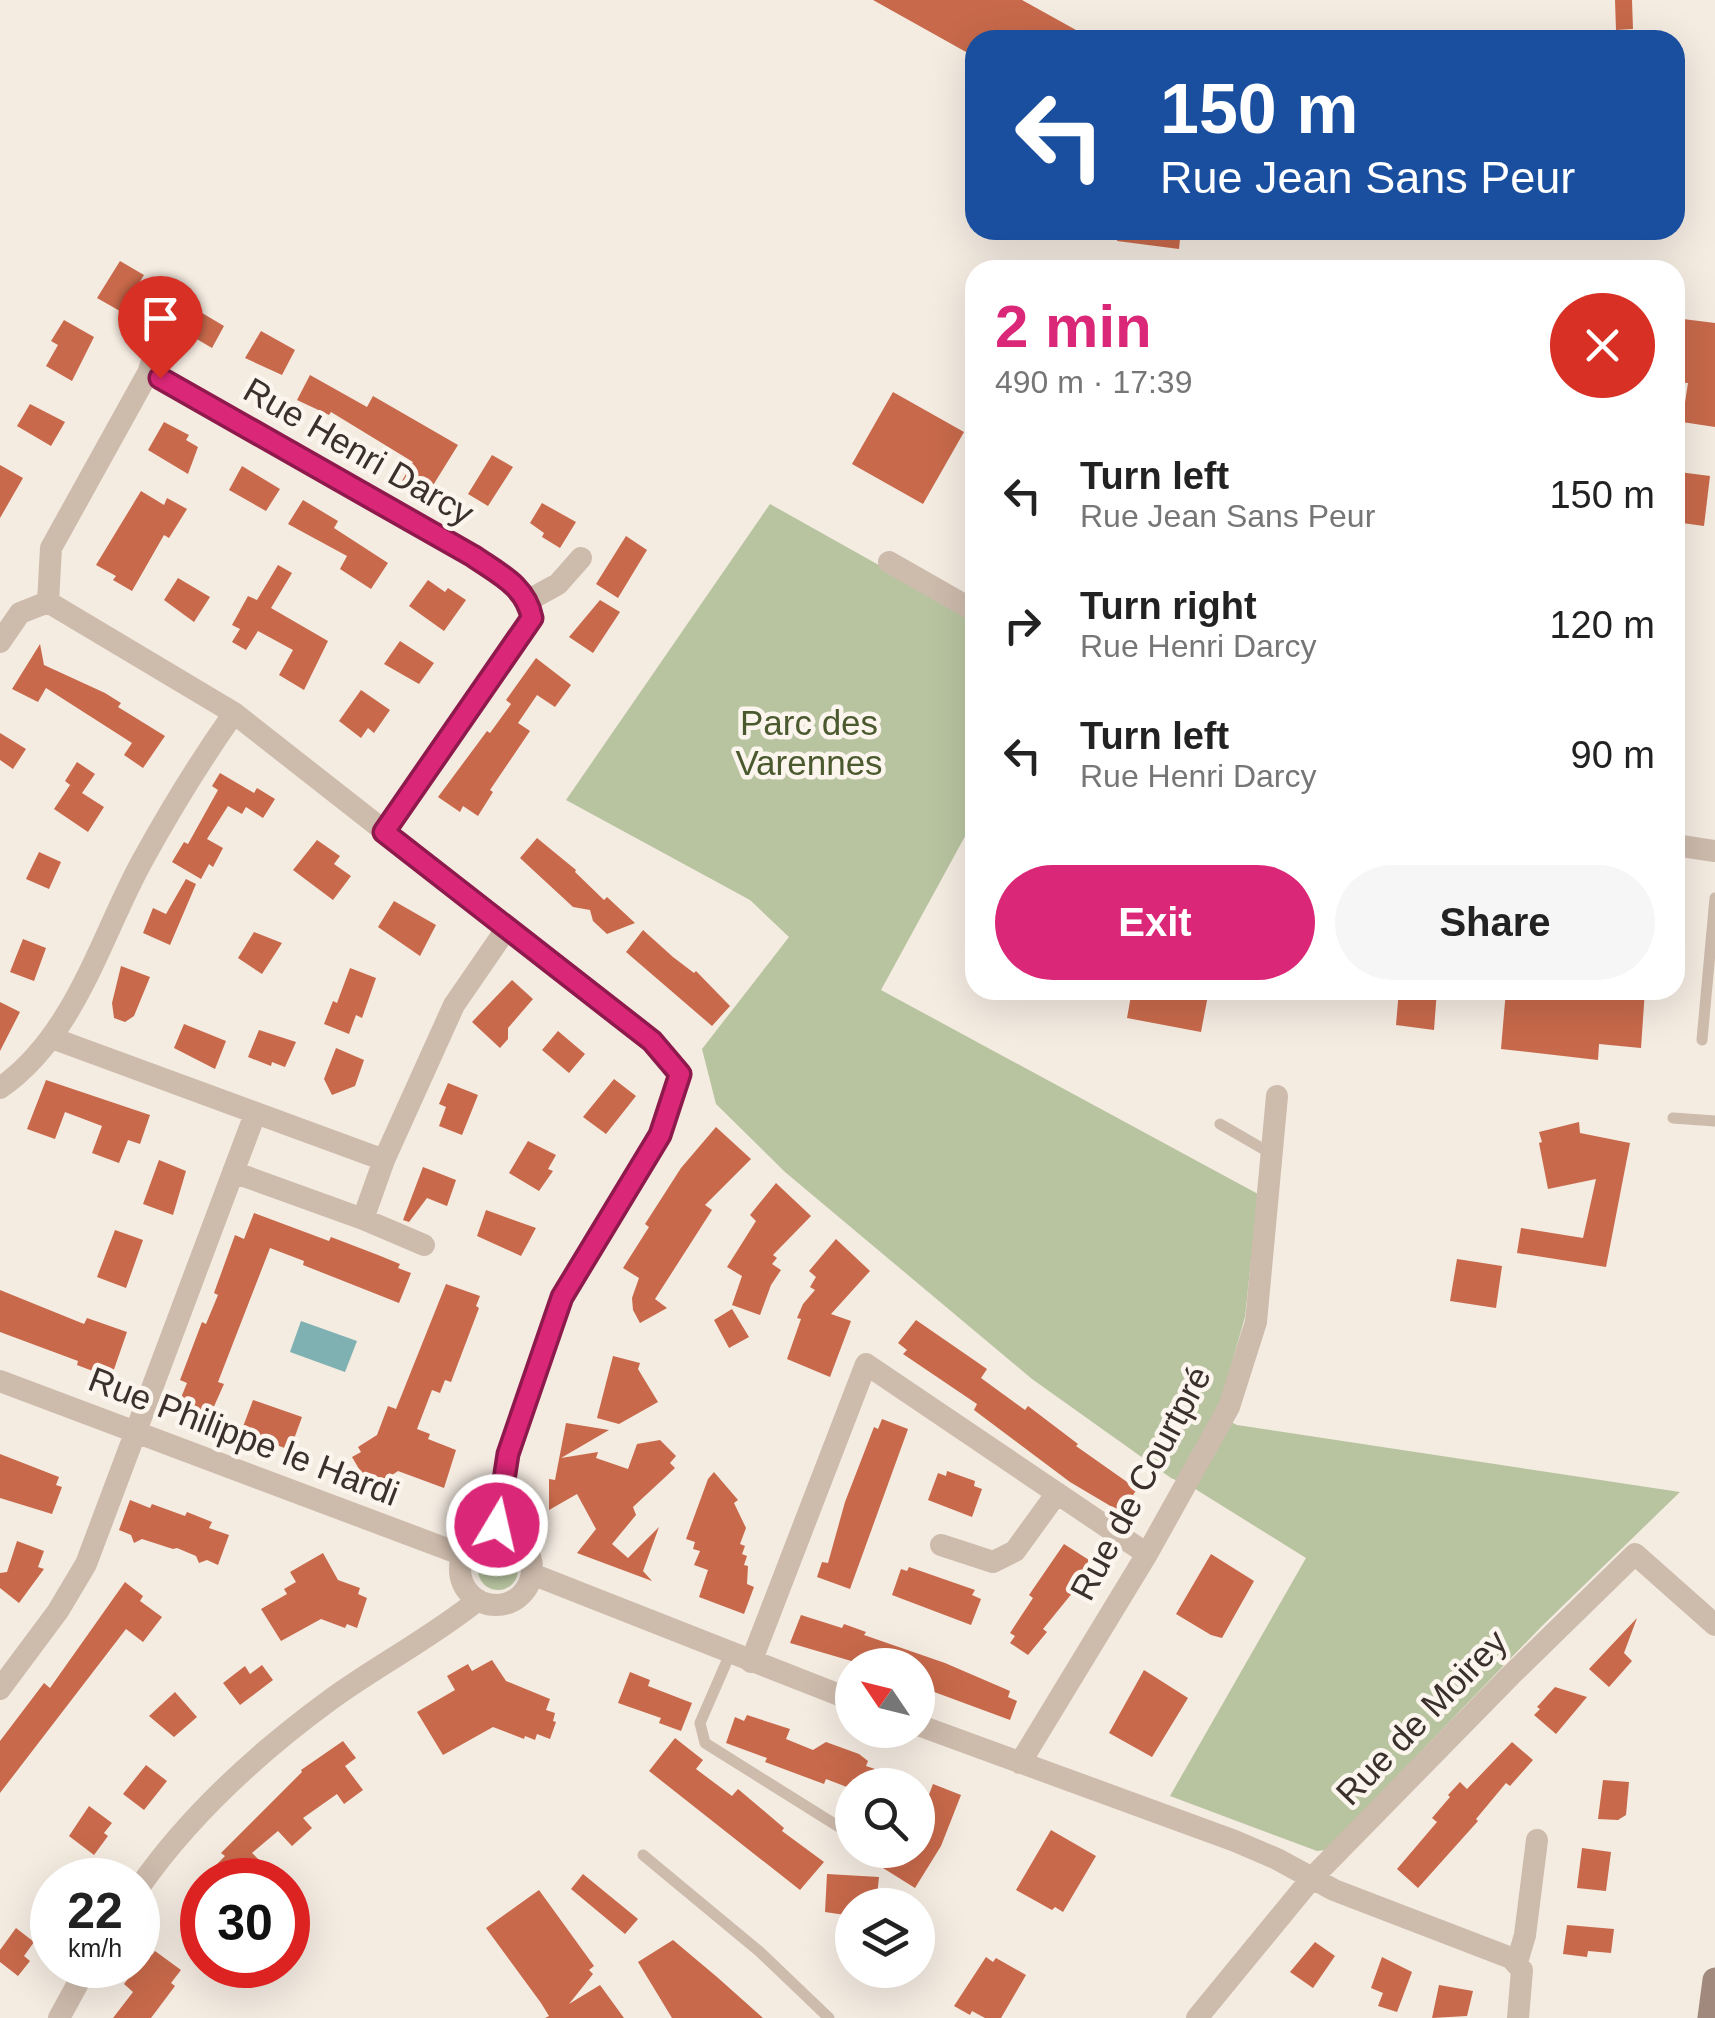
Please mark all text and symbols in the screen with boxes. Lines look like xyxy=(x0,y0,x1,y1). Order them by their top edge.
icon: left xyxy=(995,70,1125,200)
text: 150 m xyxy=(1160,70,1358,148)
text: Rue Jean Sans Peur xyxy=(1160,152,1575,203)
pin xyxy=(118,276,203,379)
icon: arrive xyxy=(133,291,188,346)
text: 2 min xyxy=(995,293,1152,360)
button: close xyxy=(1550,293,1655,398)
text: 490 m · 17:39 xyxy=(995,364,1192,400)
street label: Rue Henri Darcy xyxy=(237,369,481,533)
text: Turn left xyxy=(1080,455,1229,497)
icon: left xyxy=(995,468,1050,523)
text: 150 m xyxy=(1549,474,1655,516)
text: Rue Jean Sans Peur xyxy=(1080,498,1375,534)
text: Turn right xyxy=(1080,585,1257,627)
icon: right xyxy=(995,598,1050,653)
text: 120 m xyxy=(1549,604,1655,646)
text: Rue Henri Darcy xyxy=(1080,628,1317,664)
park label: Parc des Varennes xyxy=(735,703,883,782)
text: Turn left xyxy=(1080,715,1229,757)
icon: left xyxy=(995,728,1050,783)
text: 90 m xyxy=(1571,734,1655,776)
text: Rue Henri Darcy xyxy=(1080,758,1317,794)
button: Exit xyxy=(995,865,1315,980)
button: Share xyxy=(1335,865,1655,980)
street label: Rue Philippe le Hardi xyxy=(84,1359,404,1513)
street label: Rue de Courtpré xyxy=(1062,1360,1218,1606)
position arrow xyxy=(445,1473,549,1577)
street label: Rue de Moirey xyxy=(1328,1621,1514,1812)
north arrow xyxy=(835,1648,935,1748)
map controls xyxy=(835,1648,935,1988)
button: search xyxy=(835,1768,935,1868)
speed limit sign: 30 xyxy=(180,1858,310,1988)
text: 22 xyxy=(67,1883,123,1939)
button: layers xyxy=(835,1888,935,1988)
text: km/h xyxy=(68,1934,122,1962)

